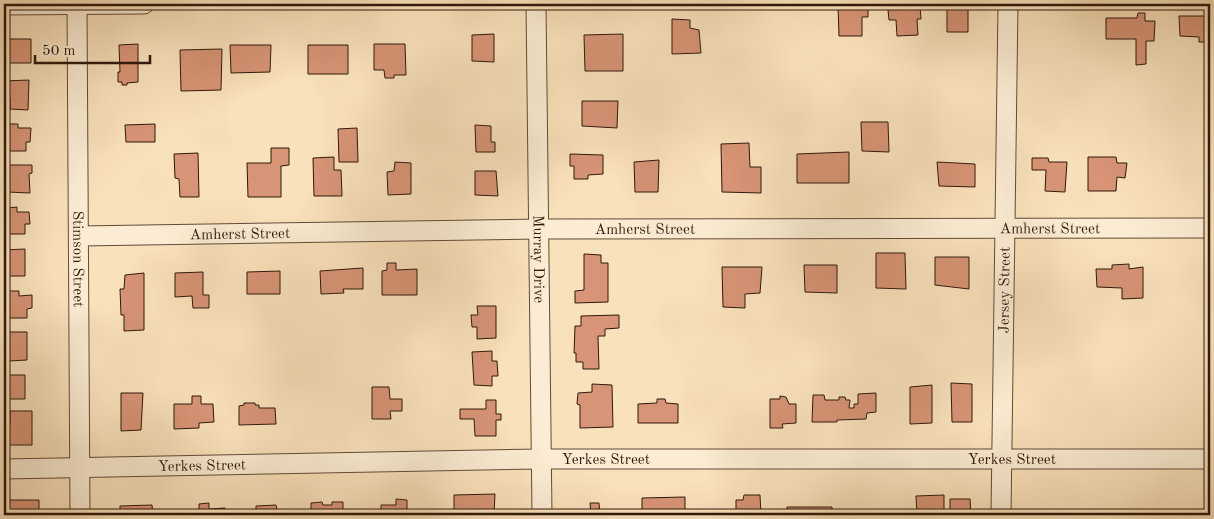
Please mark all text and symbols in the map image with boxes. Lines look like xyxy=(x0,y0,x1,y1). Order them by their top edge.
scale bar xyxy=(35,32,150,64)
text: 50 m xyxy=(42,44,76,59)
street label: Stimson Street xyxy=(69,211,85,307)
street label: Murray Drive xyxy=(529,215,546,303)
street label: Amherst Street xyxy=(1000,222,1100,237)
street label: Amherst Street xyxy=(595,223,695,238)
street label: Amherst Street xyxy=(190,227,290,243)
street label: Jersey Street xyxy=(997,247,1014,333)
street label: Yerkes Street xyxy=(562,453,650,468)
street label: Yerkes Street xyxy=(968,453,1056,468)
street label: Yerkes Street xyxy=(158,458,246,475)

